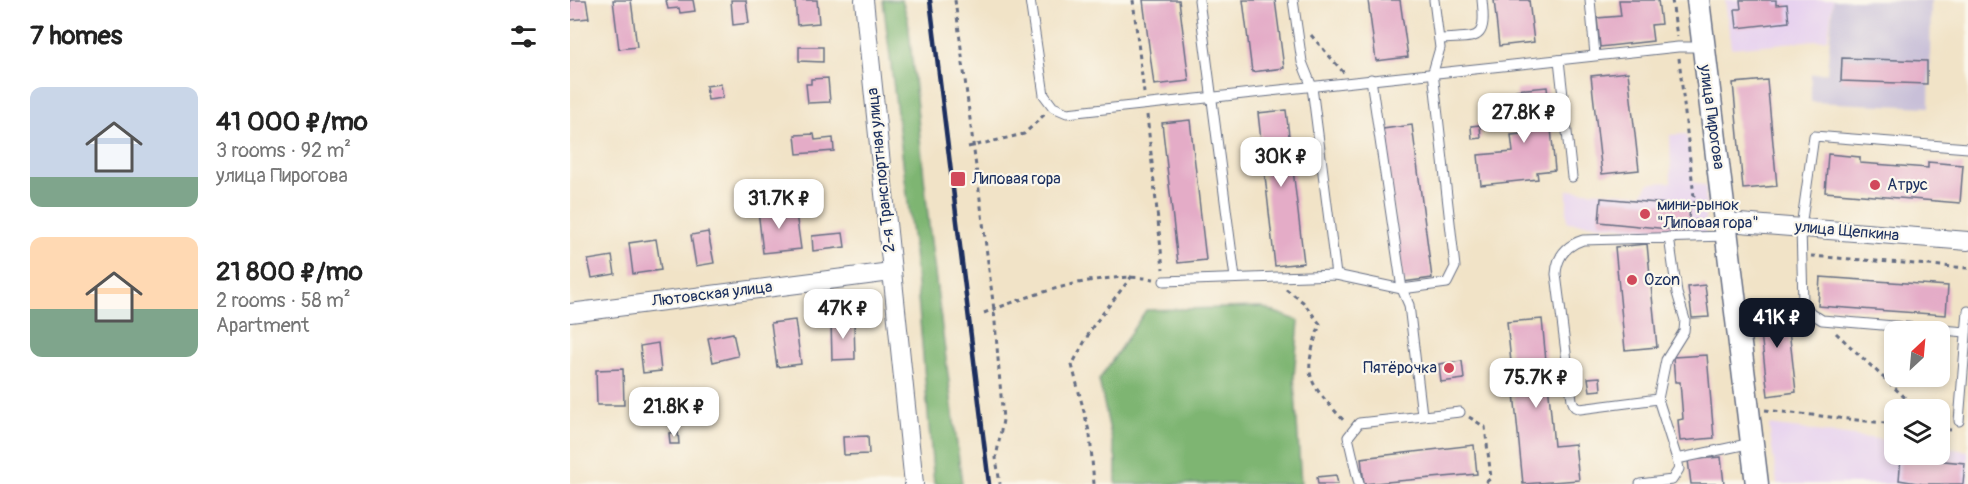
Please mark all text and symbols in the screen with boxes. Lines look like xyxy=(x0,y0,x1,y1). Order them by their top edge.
text: 7 homes xyxy=(30,20,122,52)
icon: filters xyxy=(507,20,540,53)
street label: улица Пирогова xyxy=(1695,62,1729,171)
street label: 2-я Транспортная улица xyxy=(862,87,900,253)
pin: 27.8K ₽ xyxy=(1469,93,1579,144)
text: 27.8K ₽ xyxy=(1492,100,1556,125)
text: 41 000 ₽/mo xyxy=(216,106,368,138)
icon: home xyxy=(78,111,150,183)
pin: 30K ₽ xyxy=(1239,137,1323,188)
text: 3 rooms · 92 m² xyxy=(216,138,351,163)
text: 30K ₽ xyxy=(1254,144,1308,169)
text: улица Пирогова xyxy=(216,163,348,188)
place label: Липовая гора xyxy=(971,169,1061,189)
marker: Липовая гора xyxy=(949,170,967,188)
place label: Атрус xyxy=(1887,175,1928,195)
marker: Атрус xyxy=(1868,178,1882,192)
pin: 31.7K ₽ xyxy=(724,179,834,230)
text: 31.7K ₽ xyxy=(748,186,810,211)
place label: мини-рынок "Липовая гора" xyxy=(1657,195,1759,233)
marker: мини-рынок "Липовая гора" xyxy=(1638,207,1652,221)
street label: улица Щепкина xyxy=(1793,216,1900,246)
text: 21 800 ₽/mo xyxy=(216,256,363,288)
icon: home xyxy=(78,261,150,333)
place label: Ozon xyxy=(1644,270,1680,290)
marker: Ozon xyxy=(1625,273,1639,287)
street label: Лютовская улица xyxy=(650,277,773,311)
text: 2 rooms · 58 m² xyxy=(216,288,351,313)
pin: 47K ₽ xyxy=(801,289,885,340)
text: 47K ₽ xyxy=(818,296,868,321)
pin: 41K ₽ xyxy=(1735,298,1819,349)
text: 41K ₽ xyxy=(1753,305,1801,330)
text: Apartment xyxy=(216,313,309,338)
north arrow xyxy=(1884,321,1950,387)
map controls xyxy=(1884,321,1950,465)
place label: Пятёрочка xyxy=(1363,358,1437,378)
pin: 75.7K ₽ xyxy=(1481,358,1591,409)
marker: Пятёрочка xyxy=(1442,361,1456,375)
text: 75.7K ₽ xyxy=(1504,365,1568,390)
pin: 21.8K ₽ xyxy=(619,387,729,438)
text: 21.8K ₽ xyxy=(643,394,705,419)
button: layers xyxy=(1884,399,1950,465)

